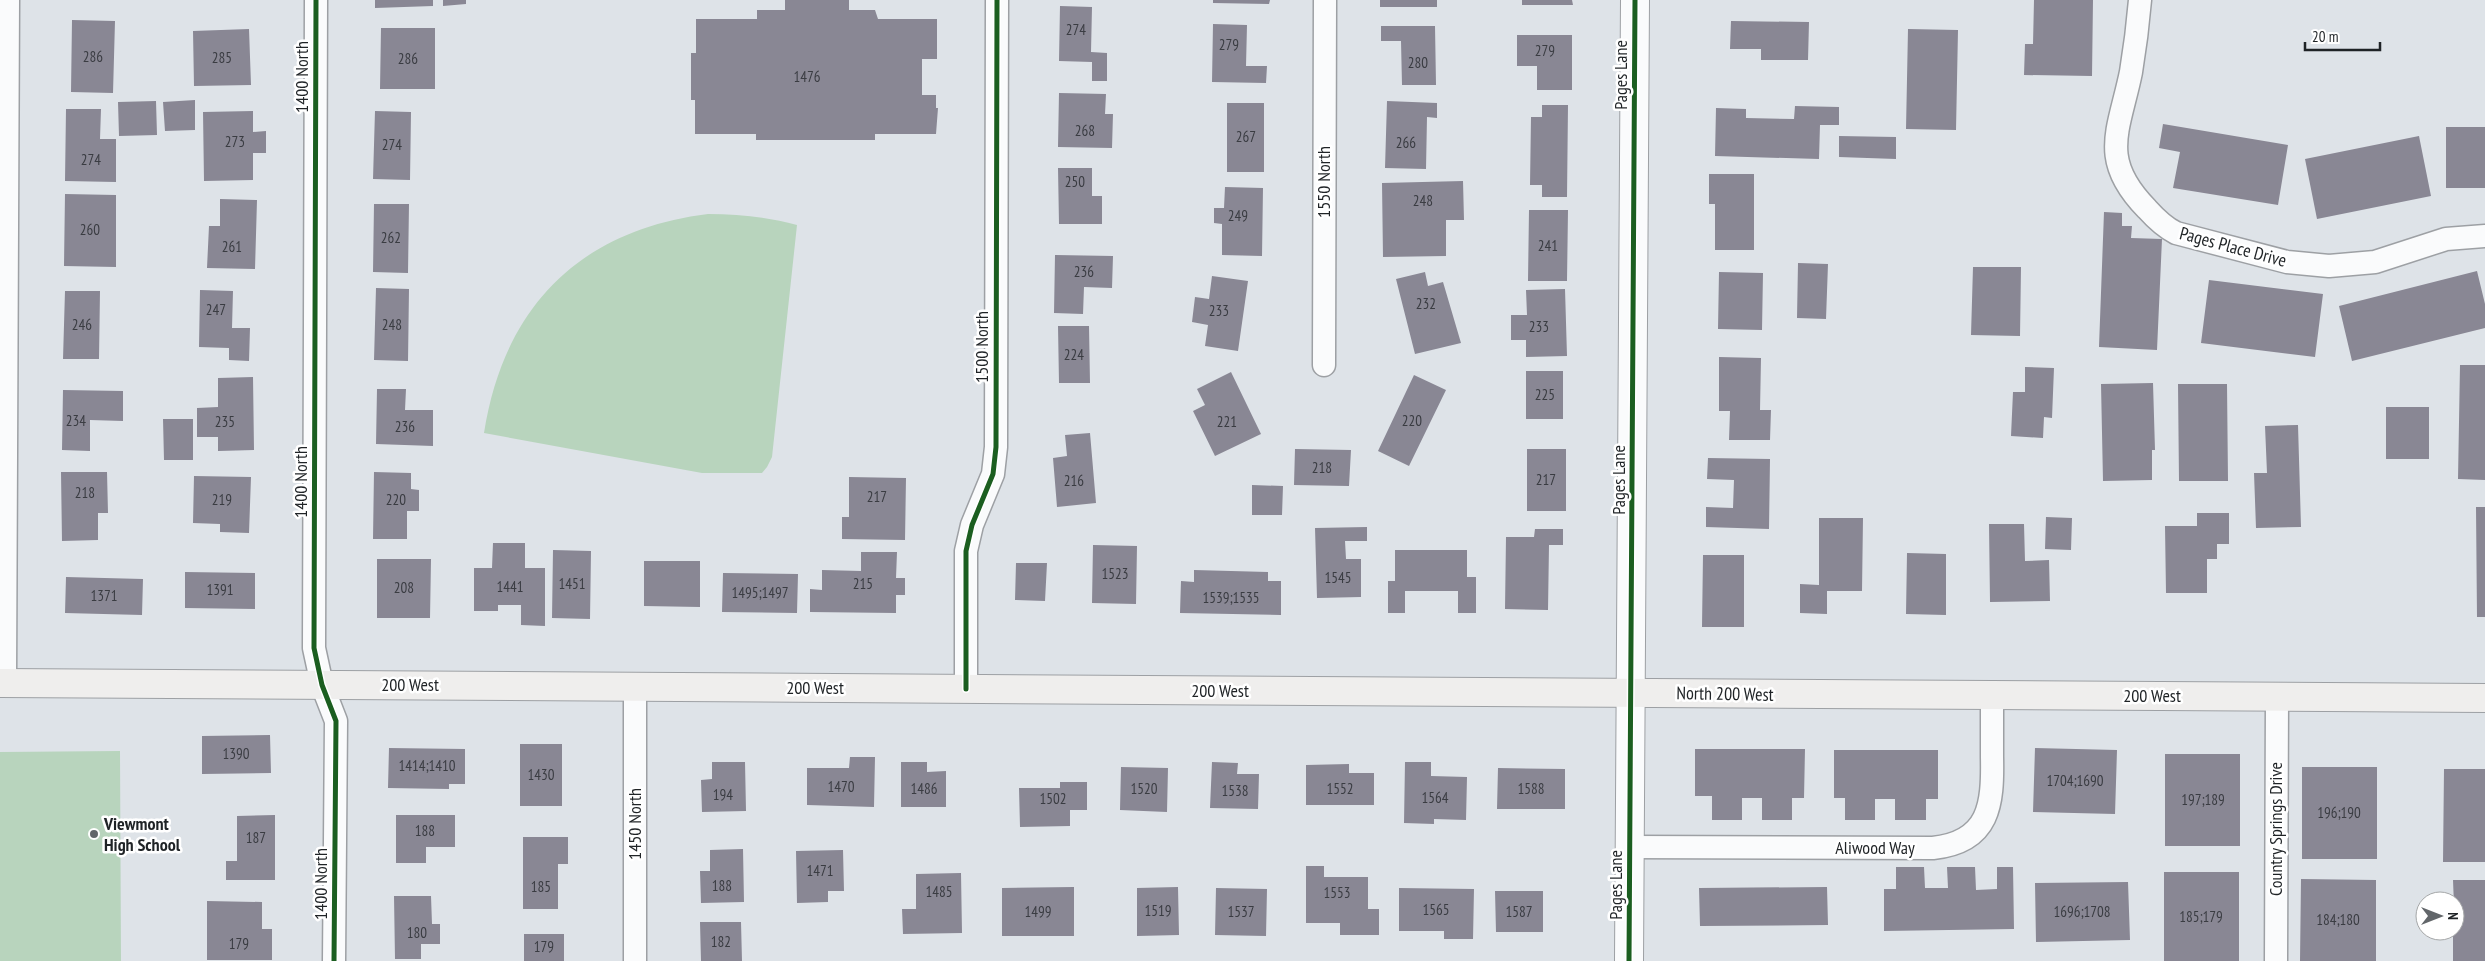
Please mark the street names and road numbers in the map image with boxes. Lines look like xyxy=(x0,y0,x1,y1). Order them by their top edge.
street label: Pages Lane xyxy=(1609,40,1632,110)
street label: 1400 North xyxy=(290,41,313,113)
street label: 1550 North xyxy=(1312,146,1335,218)
street label: Pages Place Drive xyxy=(2177,221,2289,272)
street label: 1500 North xyxy=(970,311,993,383)
street label: Pages Lane xyxy=(1607,445,1630,515)
street label: 1400 North xyxy=(289,446,312,518)
street label: 200 West xyxy=(381,673,439,696)
street label: 200 West xyxy=(786,676,844,699)
street label: 200 West xyxy=(1191,679,1249,702)
street label: North 200 West xyxy=(1676,681,1774,706)
street label: 200 West xyxy=(2123,684,2181,707)
street label: Country Springs Drive xyxy=(2264,762,2287,896)
street label: 1450 North xyxy=(623,788,646,860)
street label: Aliwood Way xyxy=(1835,836,1915,859)
street label: 1400 North xyxy=(309,848,332,920)
street label: Pages Lane xyxy=(1604,850,1627,920)

